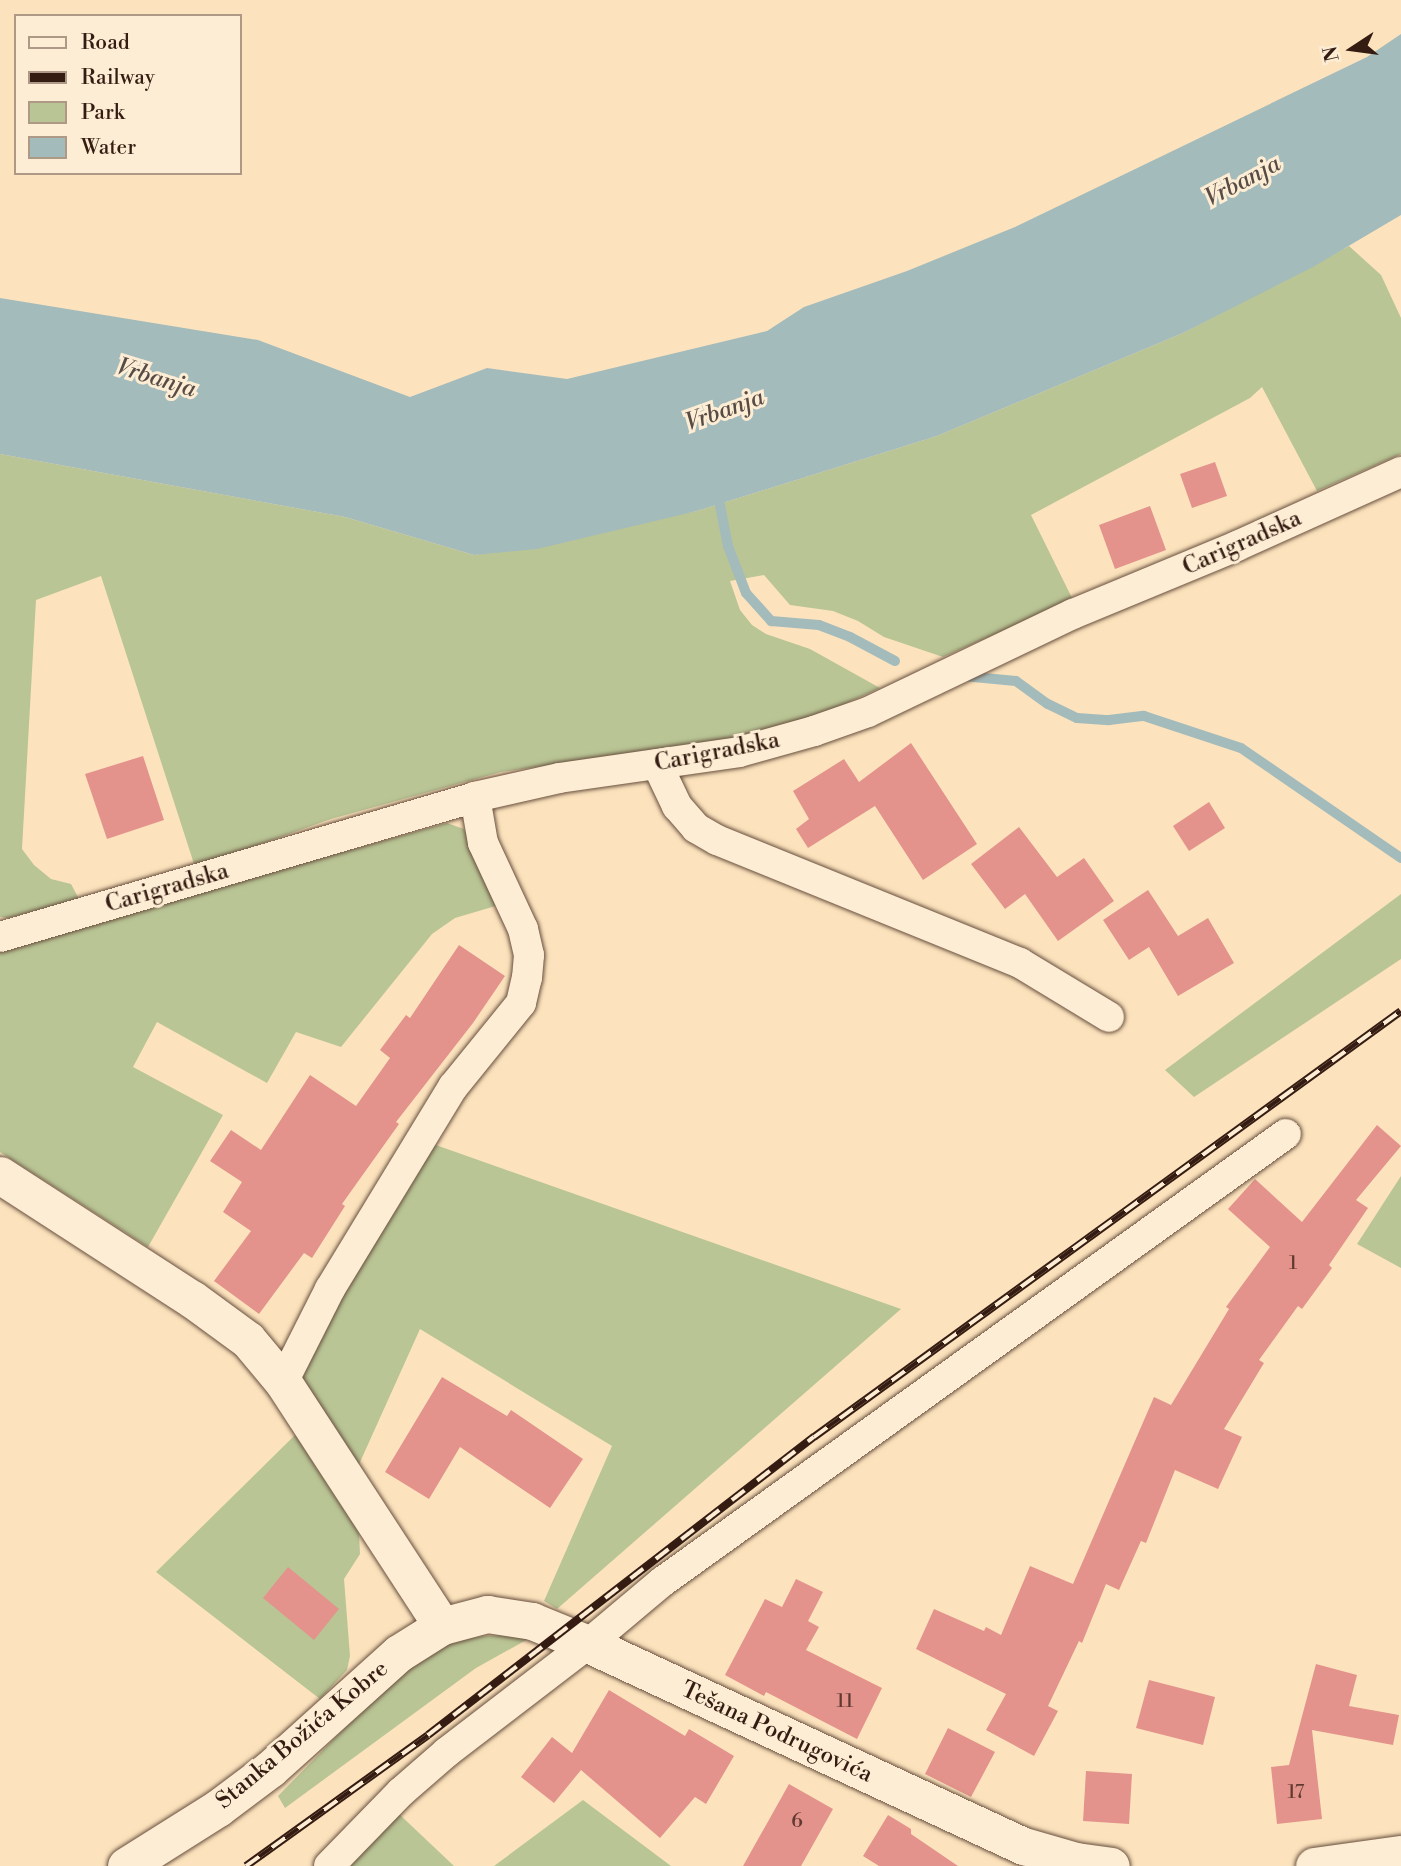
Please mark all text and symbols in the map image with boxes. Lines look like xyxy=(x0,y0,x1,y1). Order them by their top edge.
legend xyxy=(14,14,242,175)
north arrow xyxy=(1317,14,1387,84)
text: Road xyxy=(81,30,130,56)
text: N xyxy=(1318,44,1345,64)
text: Railway xyxy=(81,65,155,91)
text: Park xyxy=(81,100,125,126)
text: Water xyxy=(81,135,136,161)
water label: Vrbanja xyxy=(1200,150,1286,214)
water label: Vrbanja xyxy=(113,353,199,405)
water label: Vrbanja xyxy=(682,384,768,438)
street label: Carigradska xyxy=(1178,505,1306,581)
street label: Carigradska xyxy=(652,726,782,778)
street label: Carigradska xyxy=(102,857,232,919)
house number: 1 xyxy=(1289,1253,1297,1275)
street label: Stanka Božića Kobre xyxy=(210,1655,394,1815)
street label: Tešana Podrugovića xyxy=(677,1676,877,1788)
house number: 11 xyxy=(837,1691,853,1713)
house number: 17 xyxy=(1288,1782,1304,1804)
house number: 6 xyxy=(791,1811,803,1833)

